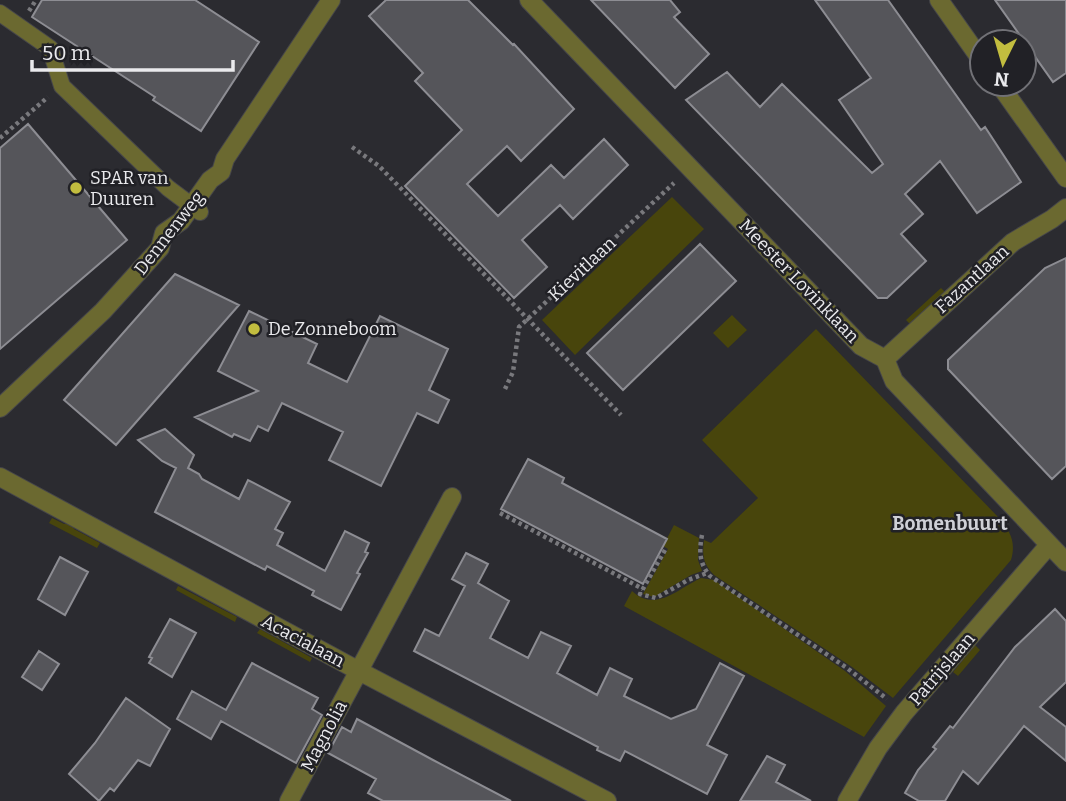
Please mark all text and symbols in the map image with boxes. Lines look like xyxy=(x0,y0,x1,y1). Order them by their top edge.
scale bar xyxy=(32,28,233,72)
north arrow xyxy=(968,28,1038,98)
text: 50 m xyxy=(42,40,91,66)
text: N xyxy=(993,67,1010,92)
place label: SPAR van Duuren xyxy=(90,167,169,210)
marker: SPAR van Duuren xyxy=(68,180,84,196)
street label: Dennenweg xyxy=(129,187,209,279)
street label: Meester Lovinklaan xyxy=(734,215,864,348)
street label: Kievitlaan xyxy=(544,232,621,306)
street label: Fazantlaan xyxy=(931,240,1014,318)
place label: De Zonneboom xyxy=(268,318,396,340)
marker: De Zonneboom xyxy=(246,321,262,337)
district label: Bomenbuurt xyxy=(892,512,1008,535)
street label: Acacialaan xyxy=(258,610,349,672)
street label: Patrijslaan xyxy=(904,628,980,710)
street label: Magnolia xyxy=(296,697,352,775)

